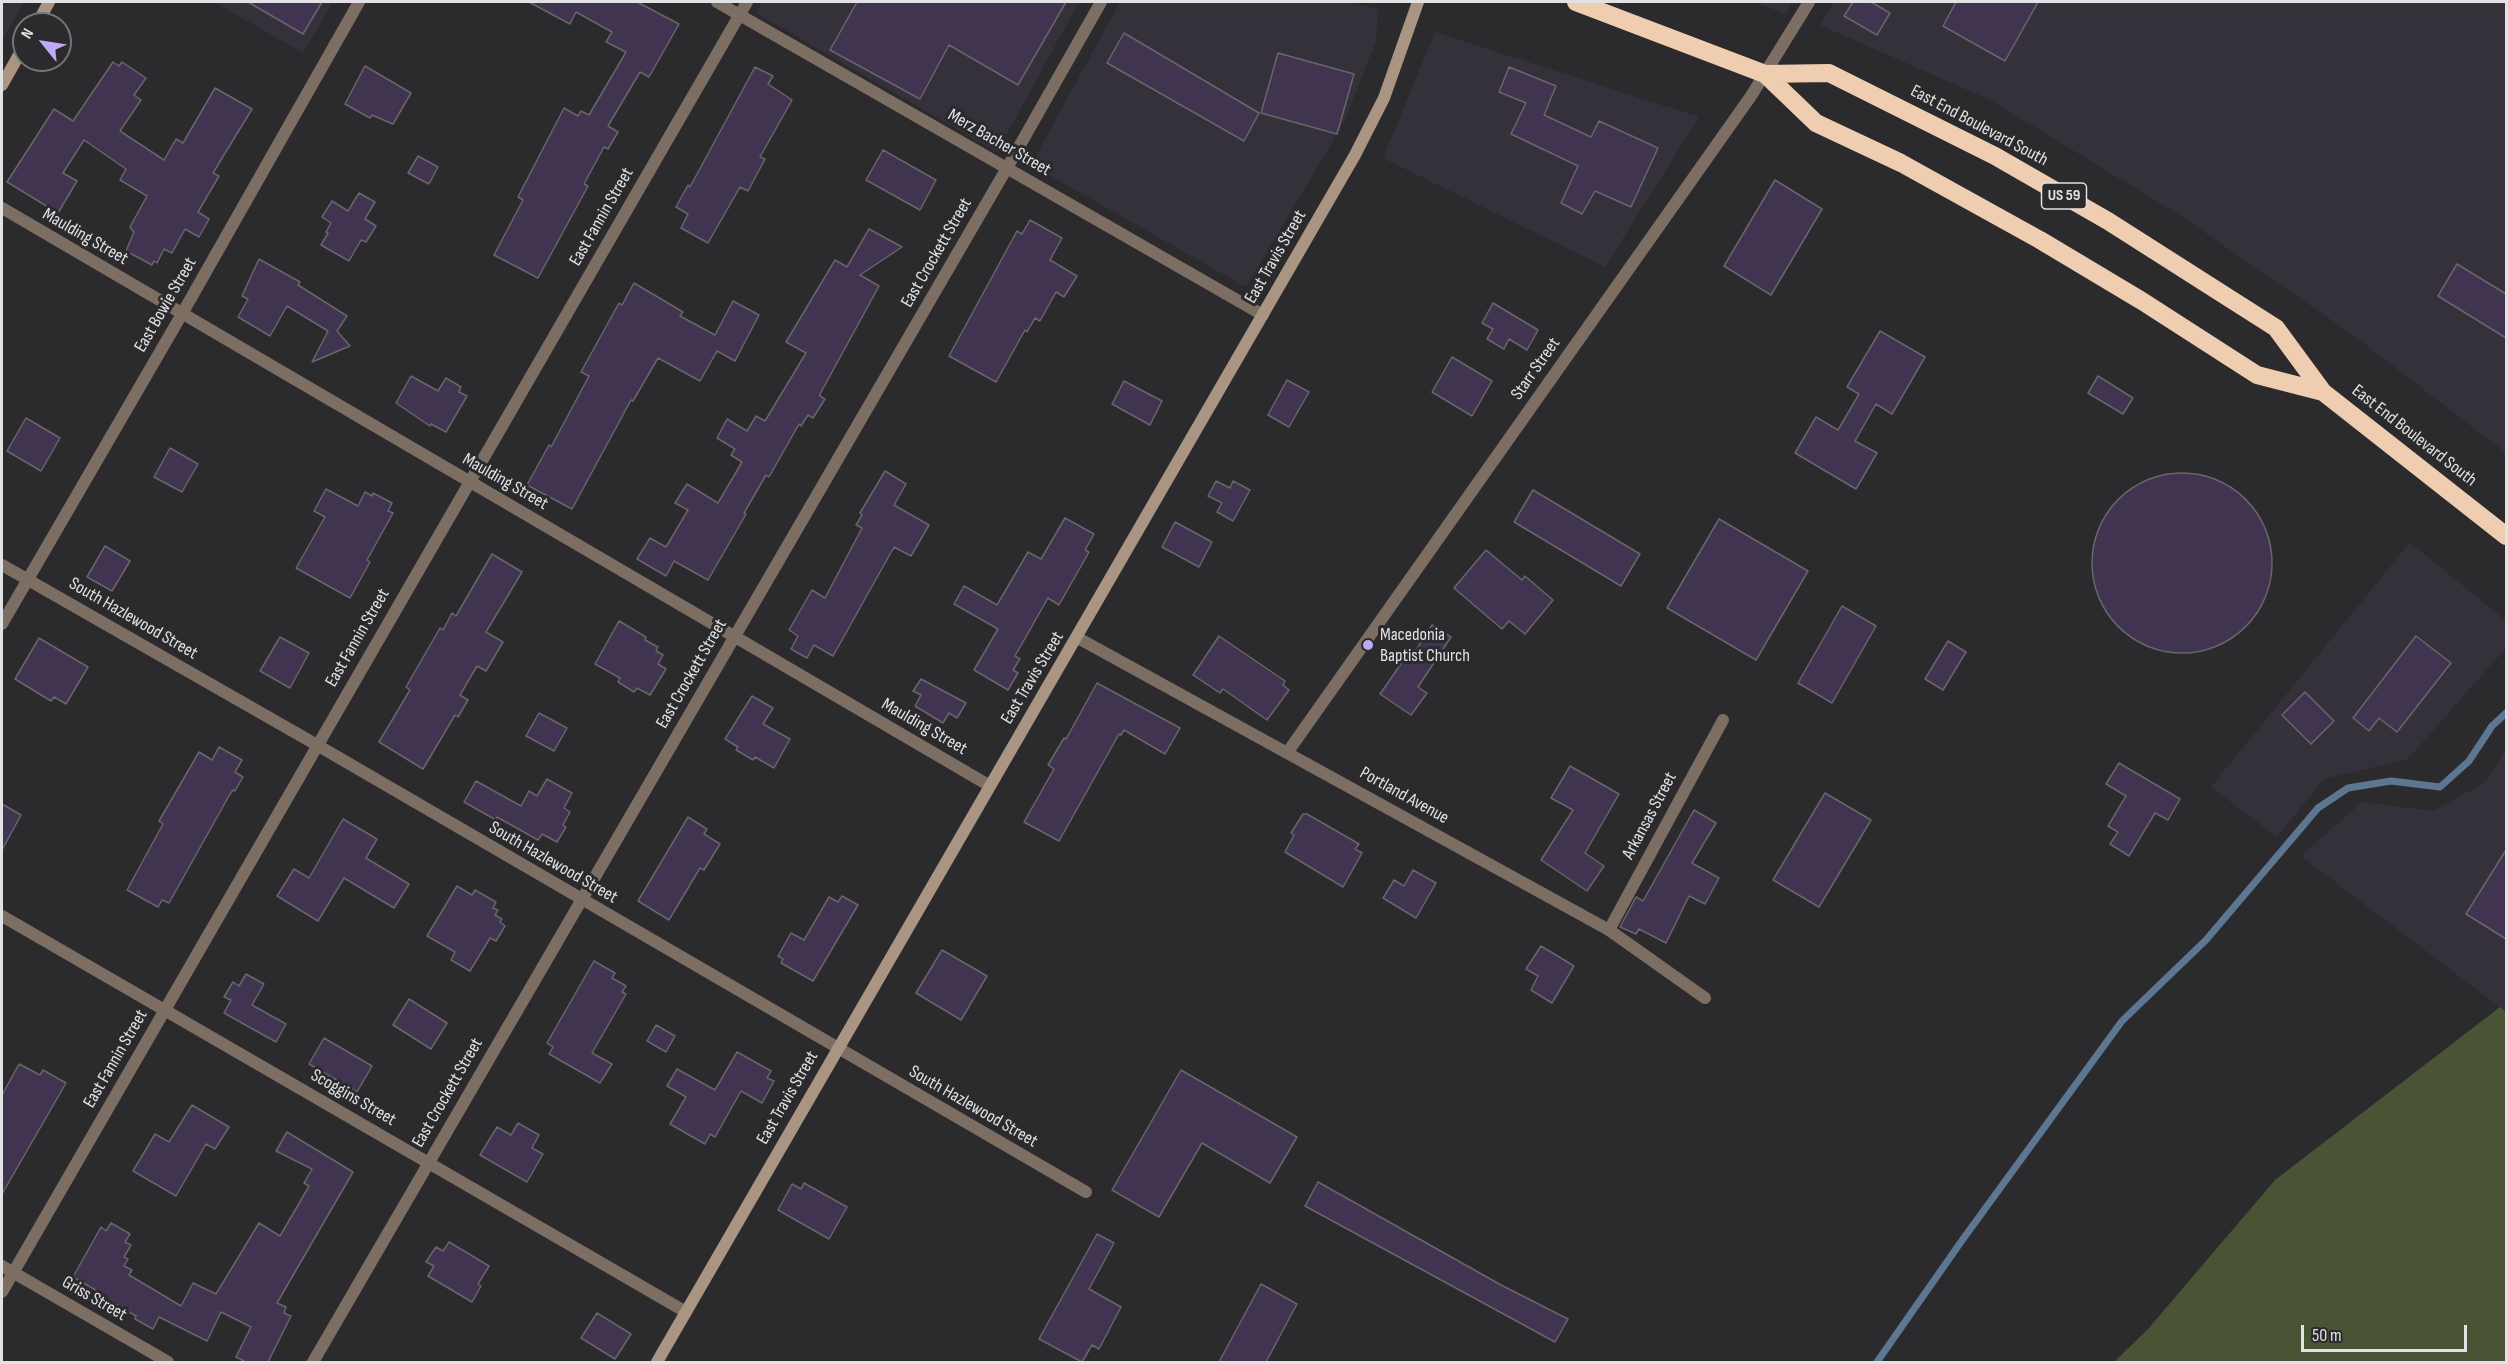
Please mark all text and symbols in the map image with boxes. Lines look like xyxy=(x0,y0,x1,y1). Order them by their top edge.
north arrow xyxy=(12,12,72,72)
text: N xyxy=(17,25,38,42)
street label: East End Boulevard South xyxy=(1907,81,2051,171)
street label: Merz Bacher Street xyxy=(944,105,1054,181)
street label: East Fannin Street xyxy=(565,164,639,270)
road number: US 59 xyxy=(2042,183,2086,209)
street label: East Crockett Street xyxy=(897,194,977,312)
street label: Maulding Street xyxy=(38,204,132,270)
street label: East Travis Street xyxy=(1241,206,1311,308)
street label: East Bowie Street xyxy=(130,254,202,356)
street label: Starr Street xyxy=(1507,334,1565,404)
street label: East End Boulevard South xyxy=(2347,381,2481,491)
street label: Maulding Street xyxy=(458,449,552,515)
street label: South Hazlewood Street xyxy=(65,573,201,665)
street label: East Fannin Street xyxy=(321,585,395,691)
street label: East Crockett Street xyxy=(652,615,732,733)
place label: Macedonia Baptist Church xyxy=(1380,624,1470,666)
street label: East Travis Street xyxy=(997,628,1069,728)
marker: Macedonia Baptist Church xyxy=(1361,638,1375,652)
street label: Maulding Street xyxy=(877,694,971,760)
street label: Portland Avenue xyxy=(1356,763,1452,829)
street label: Arkansas Street xyxy=(1618,769,1682,863)
street label: South Hazlewood Street xyxy=(485,817,621,909)
street label: East Fannin Street xyxy=(79,1006,153,1112)
street label: East Crockett Street xyxy=(408,1034,488,1152)
street label: East Travis Street xyxy=(753,1047,823,1149)
street label: South Hazlewood Street xyxy=(905,1061,1041,1153)
street label: Scoggins Street xyxy=(306,1065,400,1131)
street label: Griss Street xyxy=(58,1272,130,1326)
scale bar xyxy=(2304,1313,2470,1351)
text: 50 m xyxy=(2312,1325,2342,1346)

